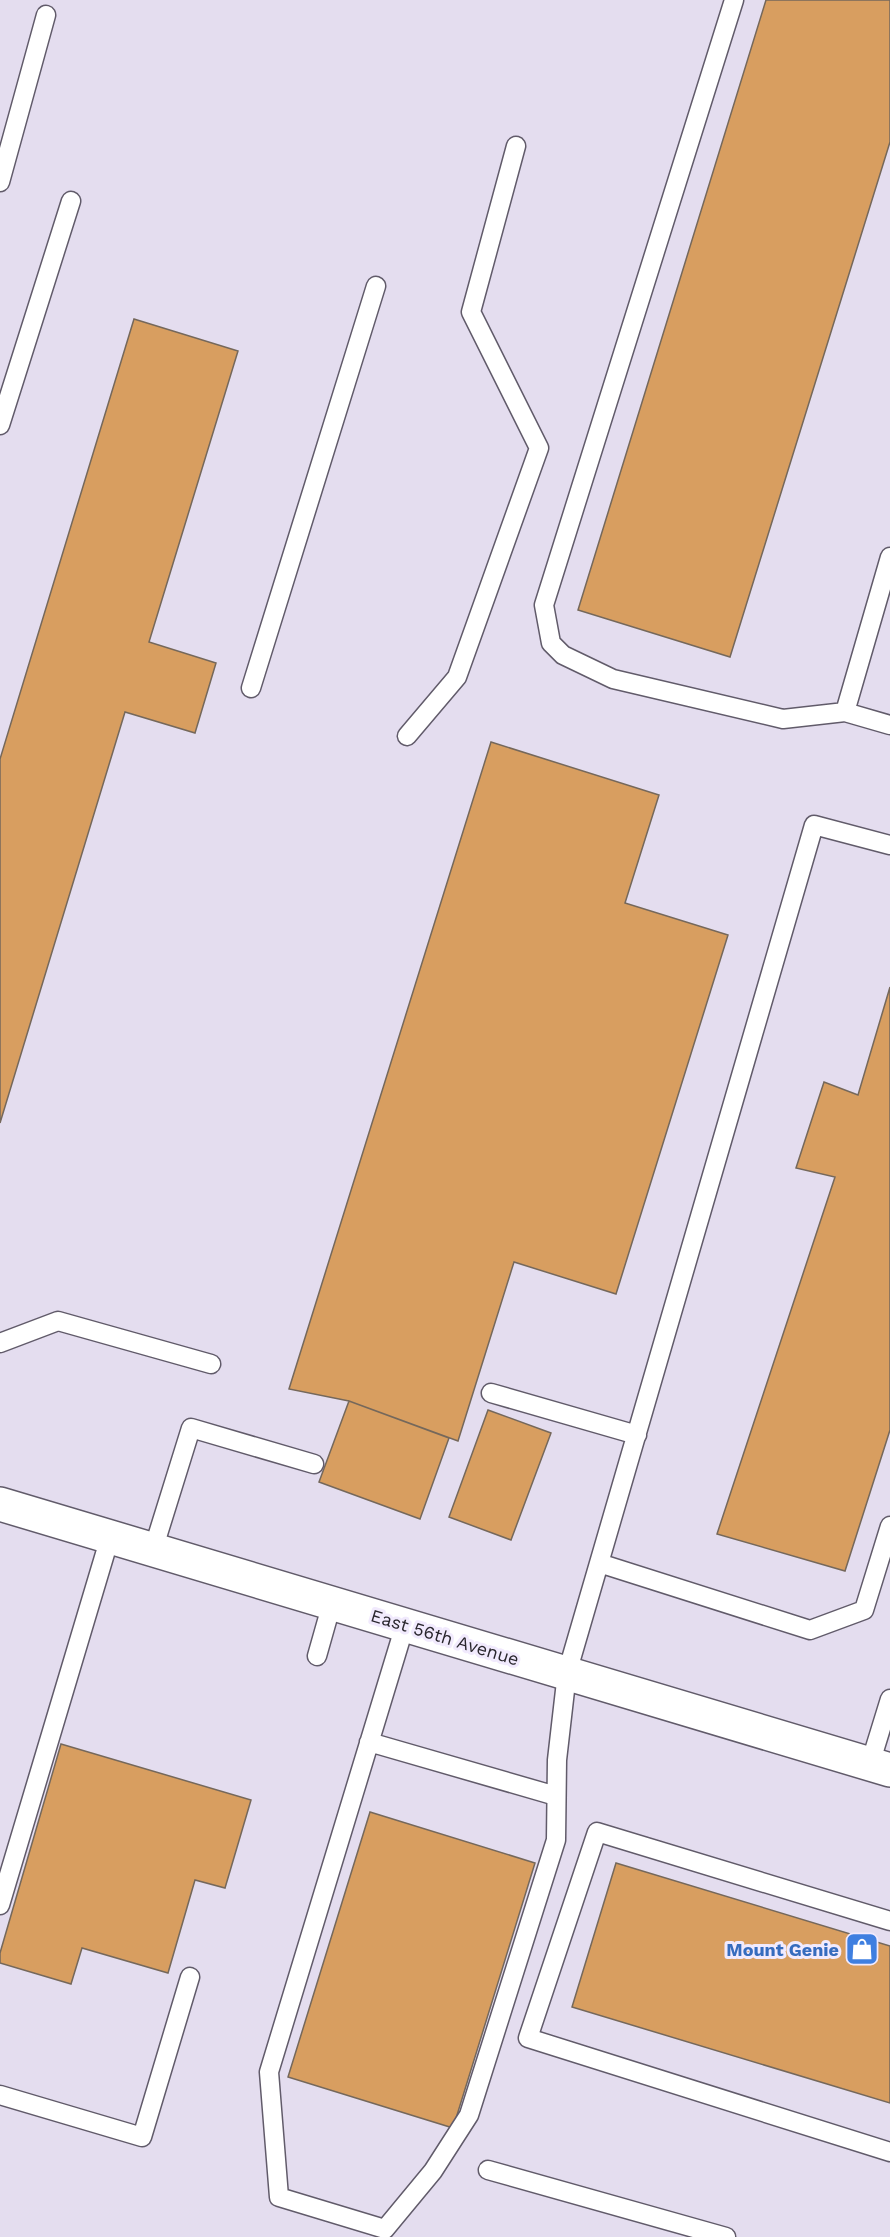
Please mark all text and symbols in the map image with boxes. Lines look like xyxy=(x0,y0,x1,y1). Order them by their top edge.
street label: East 56th Avenue xyxy=(368,1604,522,1670)
shop icon: Mount Genie xyxy=(844,1931,880,1967)
place label: Mount Genie xyxy=(726,1939,839,1960)

